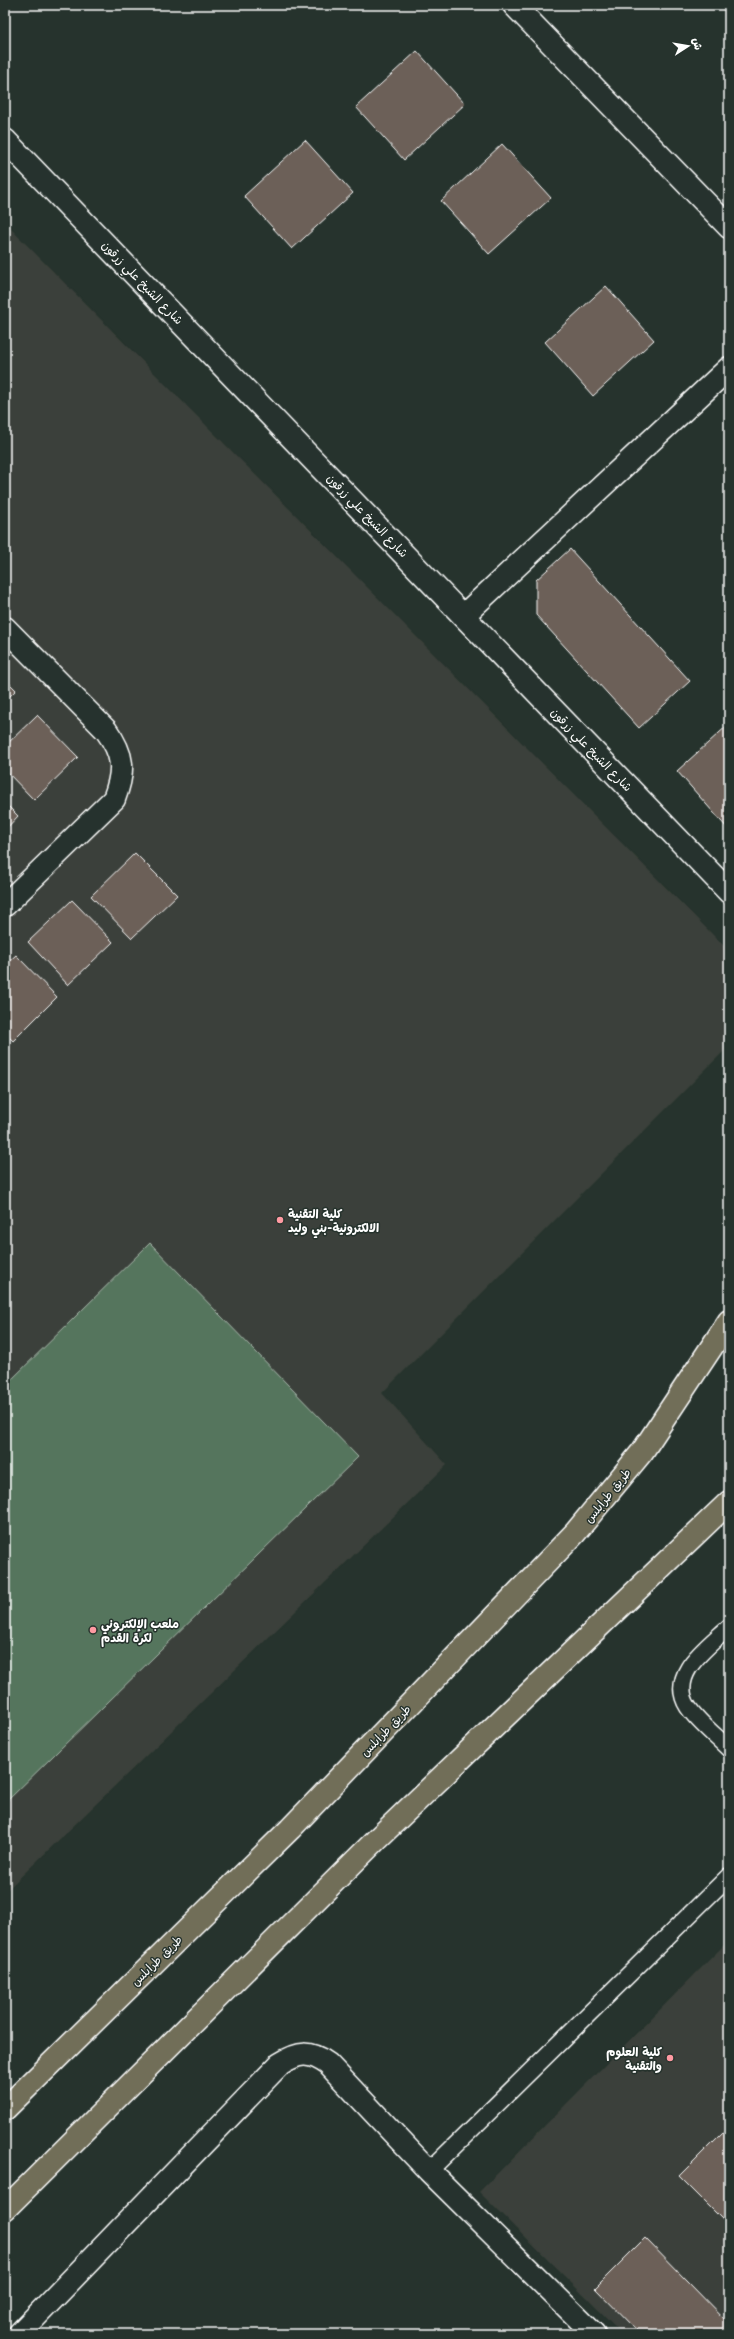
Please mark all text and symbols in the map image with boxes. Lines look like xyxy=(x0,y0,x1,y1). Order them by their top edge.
north arrow xyxy=(668,26,708,66)
text: ش xyxy=(689,36,708,52)
street label: شارع الشيخ علي زرقون xyxy=(96,236,188,330)
street label: شارع الشيخ علي زرقون xyxy=(321,469,413,563)
street label: شارع الشيخ علي زرقون xyxy=(545,703,637,797)
place label: كلية التقنية الالكترونية-بني وليد xyxy=(288,1204,379,1239)
marker: كلية التقنية الالكترونية-بني وليد xyxy=(275,1215,285,1225)
street label: طريق طرابلس xyxy=(579,1464,635,1526)
place label: ملعب الإلكتروني لكرة القدم xyxy=(101,1614,179,1647)
marker: ملعب الإلكتروني لكرة القدم xyxy=(88,1625,98,1635)
street label: طريق طرابلس xyxy=(356,1700,414,1760)
street label: طريق طرابلس xyxy=(126,1930,186,1990)
place label: كلية العلوم والتقنية xyxy=(606,2042,663,2074)
marker: كلية العلوم والتقنية xyxy=(665,2053,675,2063)

